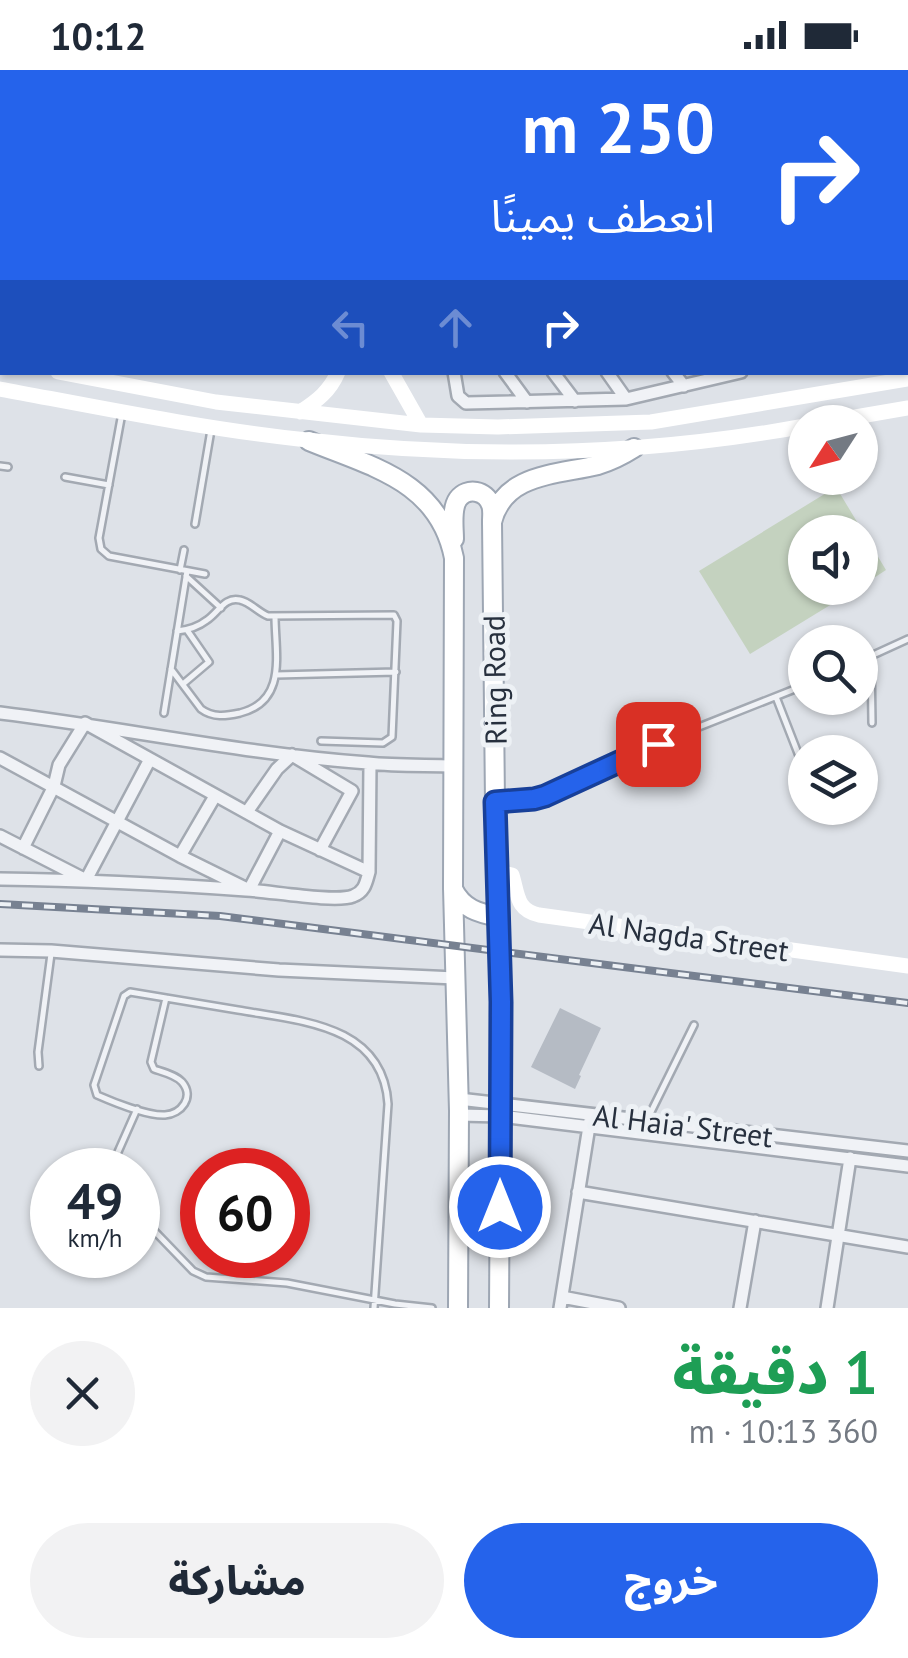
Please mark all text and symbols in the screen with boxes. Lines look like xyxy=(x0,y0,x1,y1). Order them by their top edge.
text: 10:12 xyxy=(50,11,146,60)
text: 250 m xyxy=(522,82,715,172)
icon: right xyxy=(750,110,880,240)
text: انعطف يمينًا xyxy=(491,186,715,244)
icon: left xyxy=(323,300,378,355)
icon: ahead xyxy=(428,300,483,355)
icon: right xyxy=(533,300,588,355)
north arrow xyxy=(788,405,878,495)
map controls xyxy=(788,405,878,825)
button: sound xyxy=(788,515,878,605)
street label: Ring Road xyxy=(473,615,515,745)
button: search xyxy=(788,625,878,715)
pin xyxy=(616,702,701,787)
icon: arrive xyxy=(631,717,686,772)
button: layers xyxy=(788,735,878,825)
street label: Al Nagda Street xyxy=(587,903,791,969)
street label: Al Haia' Street xyxy=(591,1095,775,1155)
speed limit sign: 60 xyxy=(180,1148,310,1278)
position arrow xyxy=(448,1155,552,1259)
text: 49 xyxy=(67,1168,123,1233)
text: km/h xyxy=(68,1222,122,1254)
text: 1 دقيقة xyxy=(672,1333,878,1411)
button: close xyxy=(30,1341,135,1446)
text: 360 m · 10:13 xyxy=(689,1410,878,1452)
button: مشاركة xyxy=(30,1523,444,1638)
button: خروج xyxy=(464,1523,878,1638)

